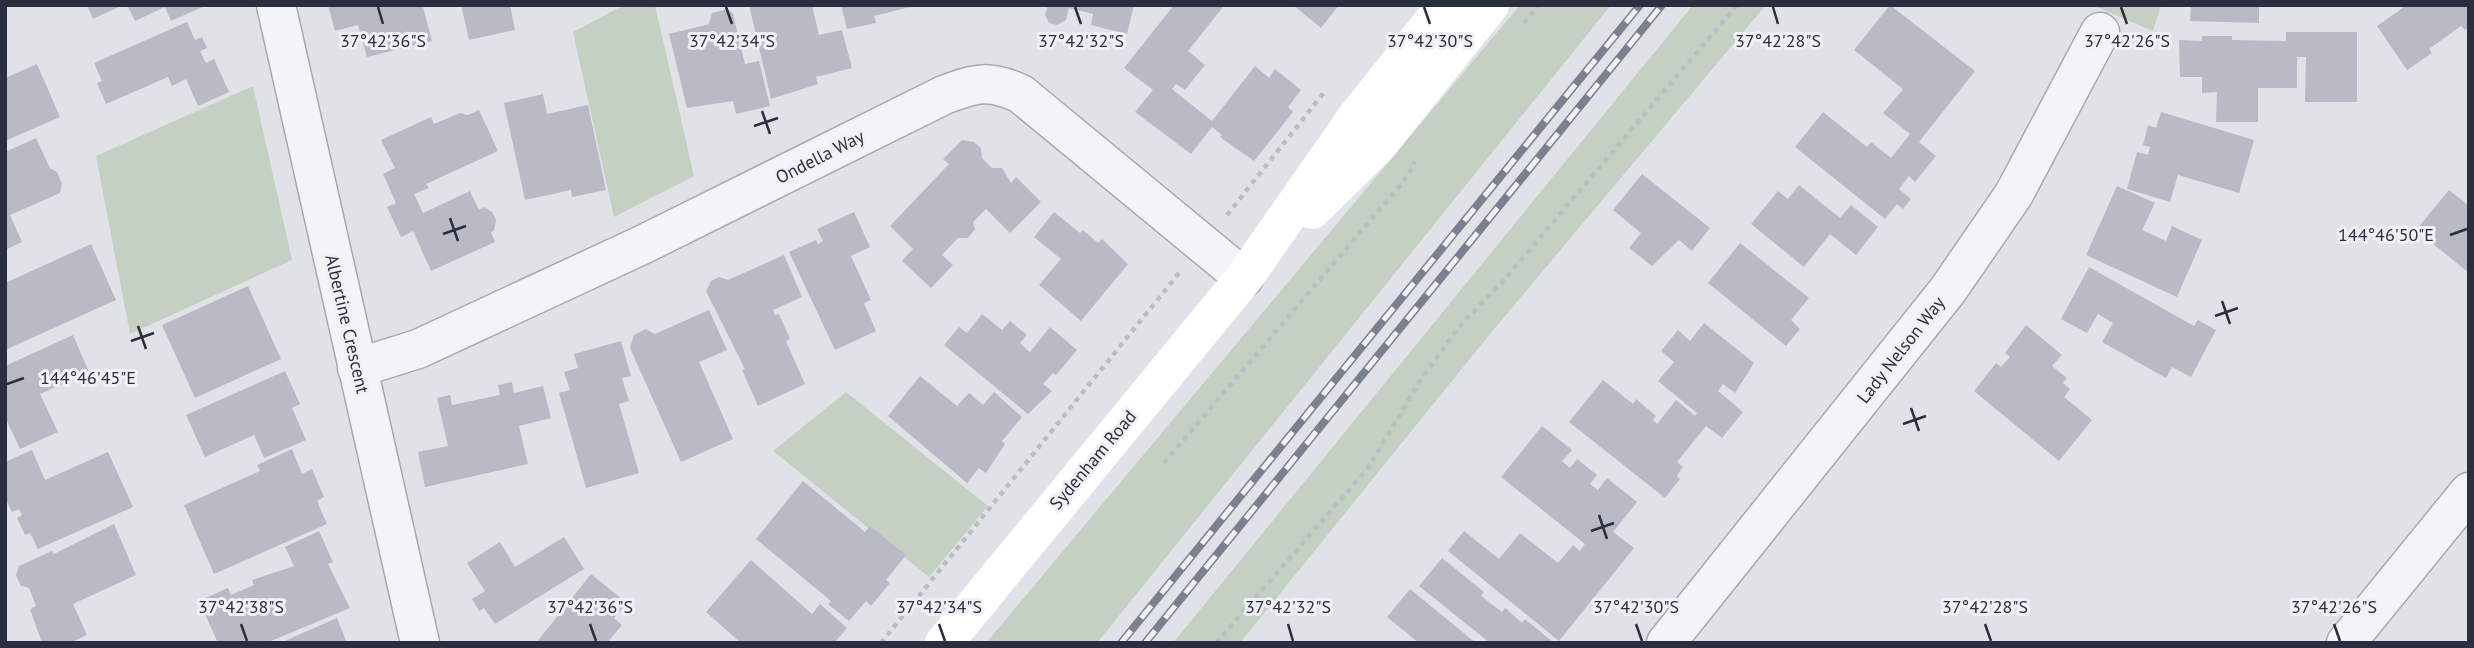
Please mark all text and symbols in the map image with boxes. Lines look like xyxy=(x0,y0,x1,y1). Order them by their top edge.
text: 37°42'36"S xyxy=(340,29,426,52)
text: 37°42'34"S xyxy=(689,29,775,52)
text: 37°42'32"S xyxy=(1038,29,1124,52)
text: 37°42'30"S xyxy=(1387,29,1473,52)
text: 37°42'28"S xyxy=(1735,29,1821,52)
text: 37°42'26"S xyxy=(2084,29,2170,52)
street label: Ondella Way xyxy=(772,124,868,189)
text: 144°46'50"E xyxy=(2338,223,2434,246)
street label: Albertine Crescent xyxy=(320,252,375,395)
street label: Lady Nelson Way xyxy=(1852,291,1950,408)
text: 144°46'45"E xyxy=(40,366,136,389)
street label: Sydenham Road xyxy=(1044,405,1141,514)
text: 37°42'38"S xyxy=(198,595,284,618)
text: 37°42'36"S xyxy=(547,595,633,618)
text: 37°42'34"S xyxy=(896,595,982,618)
text: 37°42'32"S xyxy=(1245,595,1331,618)
text: 37°42'30"S xyxy=(1593,595,1679,618)
text: 37°42'28"S xyxy=(1942,595,2028,618)
text: 37°42'26"S xyxy=(2291,595,2377,618)

